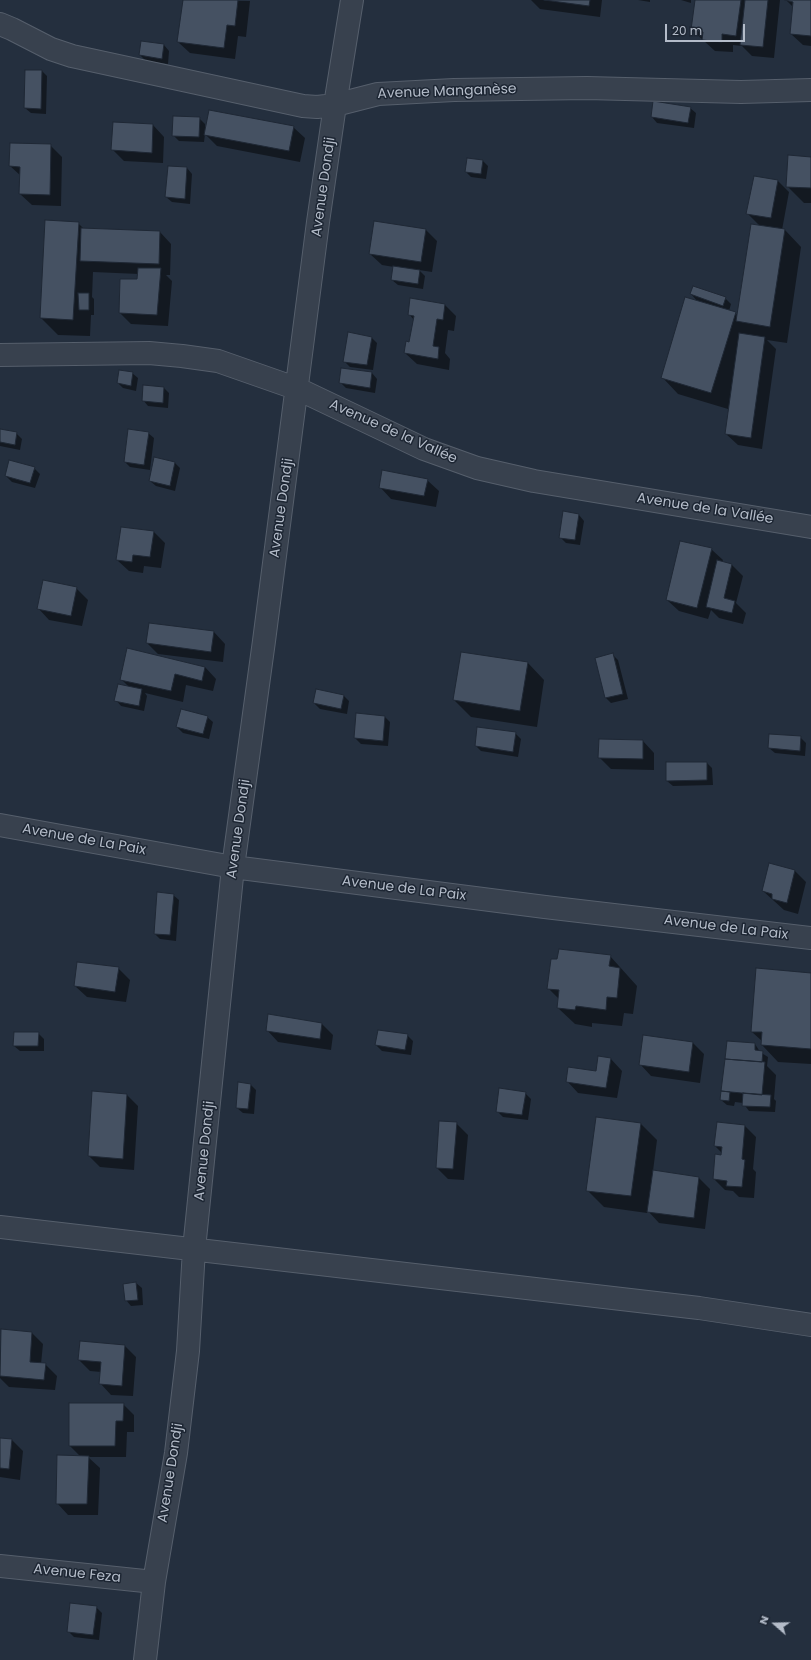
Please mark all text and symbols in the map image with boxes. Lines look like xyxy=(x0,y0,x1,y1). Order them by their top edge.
scale bar xyxy=(667,16,747,42)
text: 20 m xyxy=(672,22,702,39)
street label: Avenue Manganèse xyxy=(377,81,517,103)
street label: Avenue Dondji xyxy=(309,136,339,238)
street label: Avenue de la Vallée xyxy=(327,396,459,468)
street label: Avenue Dondji xyxy=(267,457,297,559)
street label: Avenue de la Vallée xyxy=(636,490,774,528)
street label: Avenue Dondji xyxy=(224,778,254,880)
street label: Avenue de La Paix xyxy=(21,821,147,859)
street label: Avenue de La Paix xyxy=(341,873,467,905)
street label: Avenue de La Paix xyxy=(663,912,789,944)
street label: Avenue Dondji xyxy=(191,1100,219,1202)
street label: Avenue Dondji xyxy=(155,1422,187,1524)
street label: Avenue Feza xyxy=(32,1561,122,1587)
north arrow xyxy=(755,1604,795,1644)
text: N xyxy=(755,1613,773,1627)

